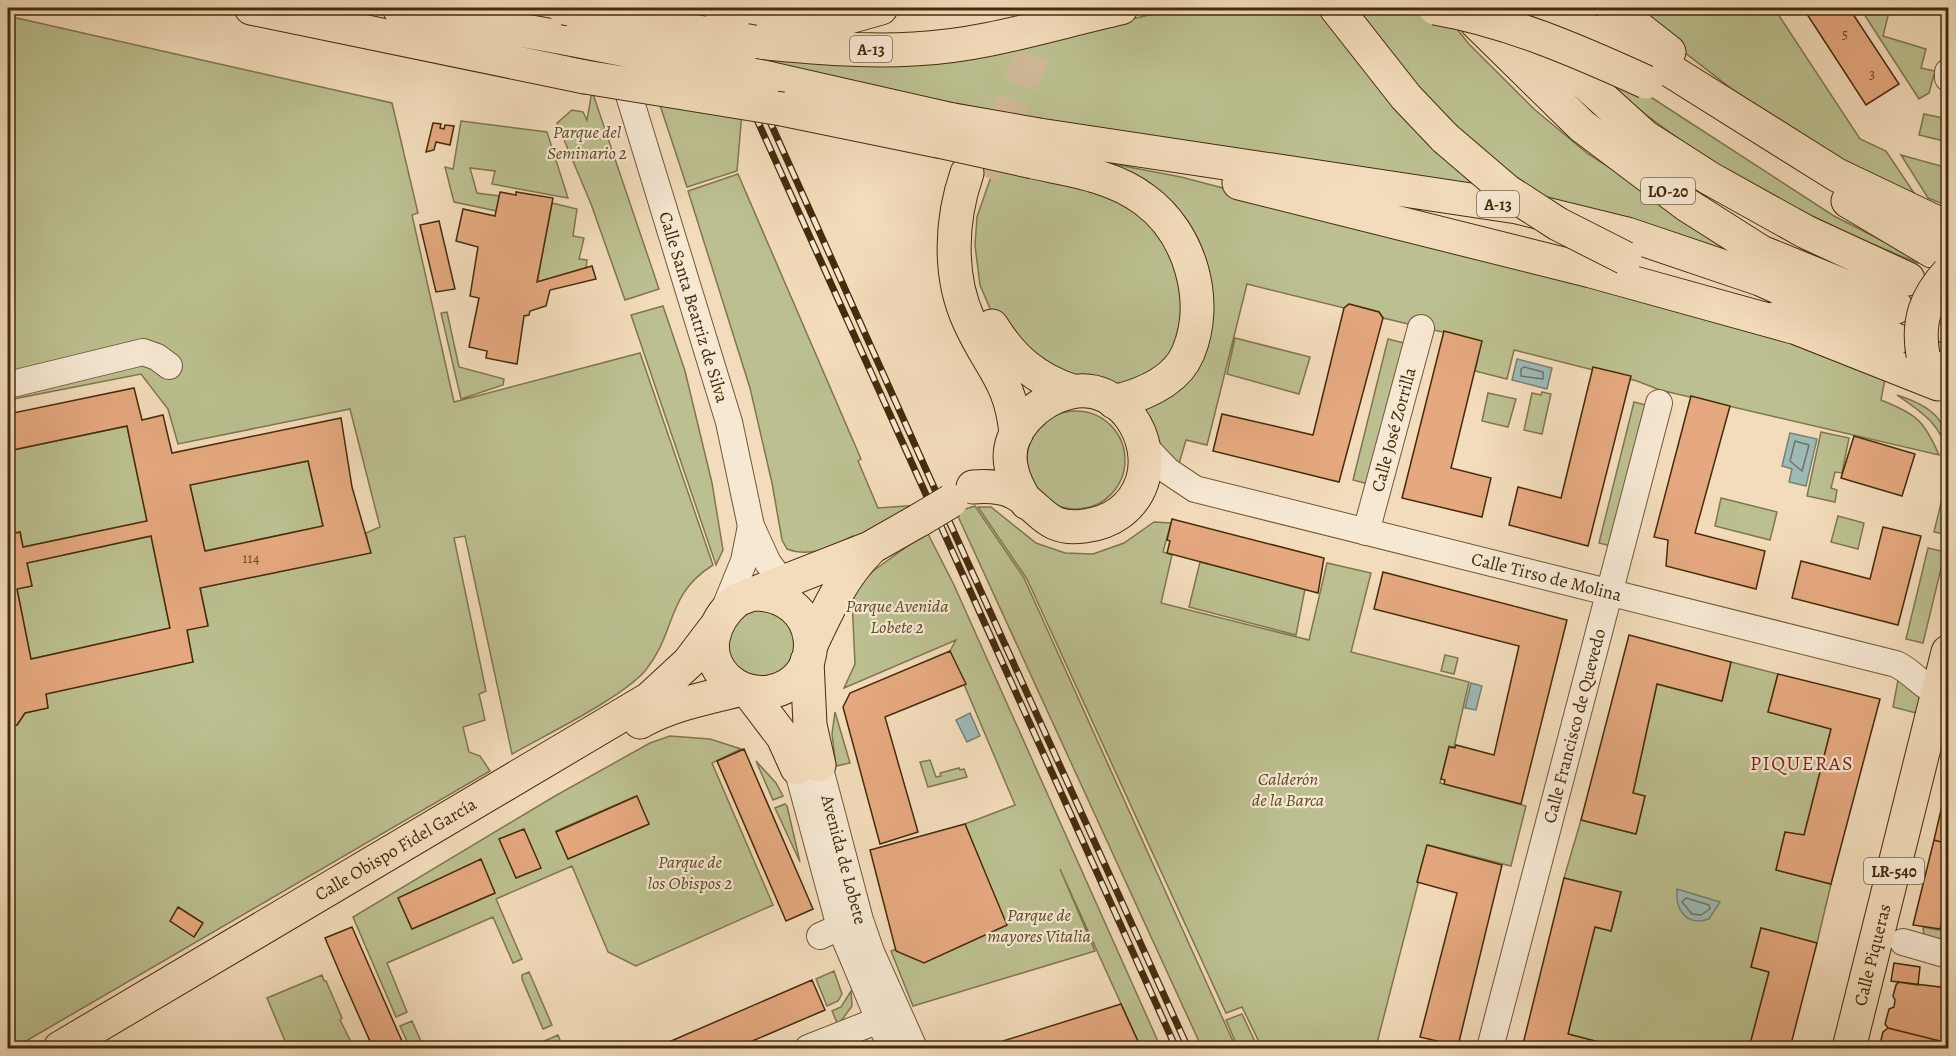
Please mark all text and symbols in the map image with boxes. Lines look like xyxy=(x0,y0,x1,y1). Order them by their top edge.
house number: 5 xyxy=(1842,24,1848,44)
road number: A-13 xyxy=(850,36,892,62)
house number: 3 xyxy=(1869,64,1875,84)
park label: Parque del Seminario 2 xyxy=(547,120,627,165)
road number: LO-20 xyxy=(1641,178,1695,204)
road number: A-13 xyxy=(1477,191,1519,217)
street label: Calle Santa Beatriz de Silva xyxy=(653,209,735,406)
street label: Calle José Zorrilla xyxy=(1365,364,1422,495)
street label: Calle Tirso de Molina xyxy=(1469,546,1625,607)
house number: 114 xyxy=(242,548,260,568)
park label: Parque Avenida Lobete 2 xyxy=(846,594,949,639)
street label: Calle Francisco de Quevedo xyxy=(1537,626,1611,826)
district label: PIQUERAS xyxy=(1750,750,1854,777)
park label: Calderón de la Barca xyxy=(1252,767,1324,812)
street label: Avenida de Lobete xyxy=(815,791,873,928)
street label: Calle Obispo Fidel García xyxy=(310,792,481,906)
park label: Parque de los Obispos 2 xyxy=(648,850,732,895)
road number: LR-540 xyxy=(1864,858,1924,884)
street label: Calle Piqueras xyxy=(1848,901,1897,1008)
park label: Parque de mayores Vitalia xyxy=(987,903,1091,948)

